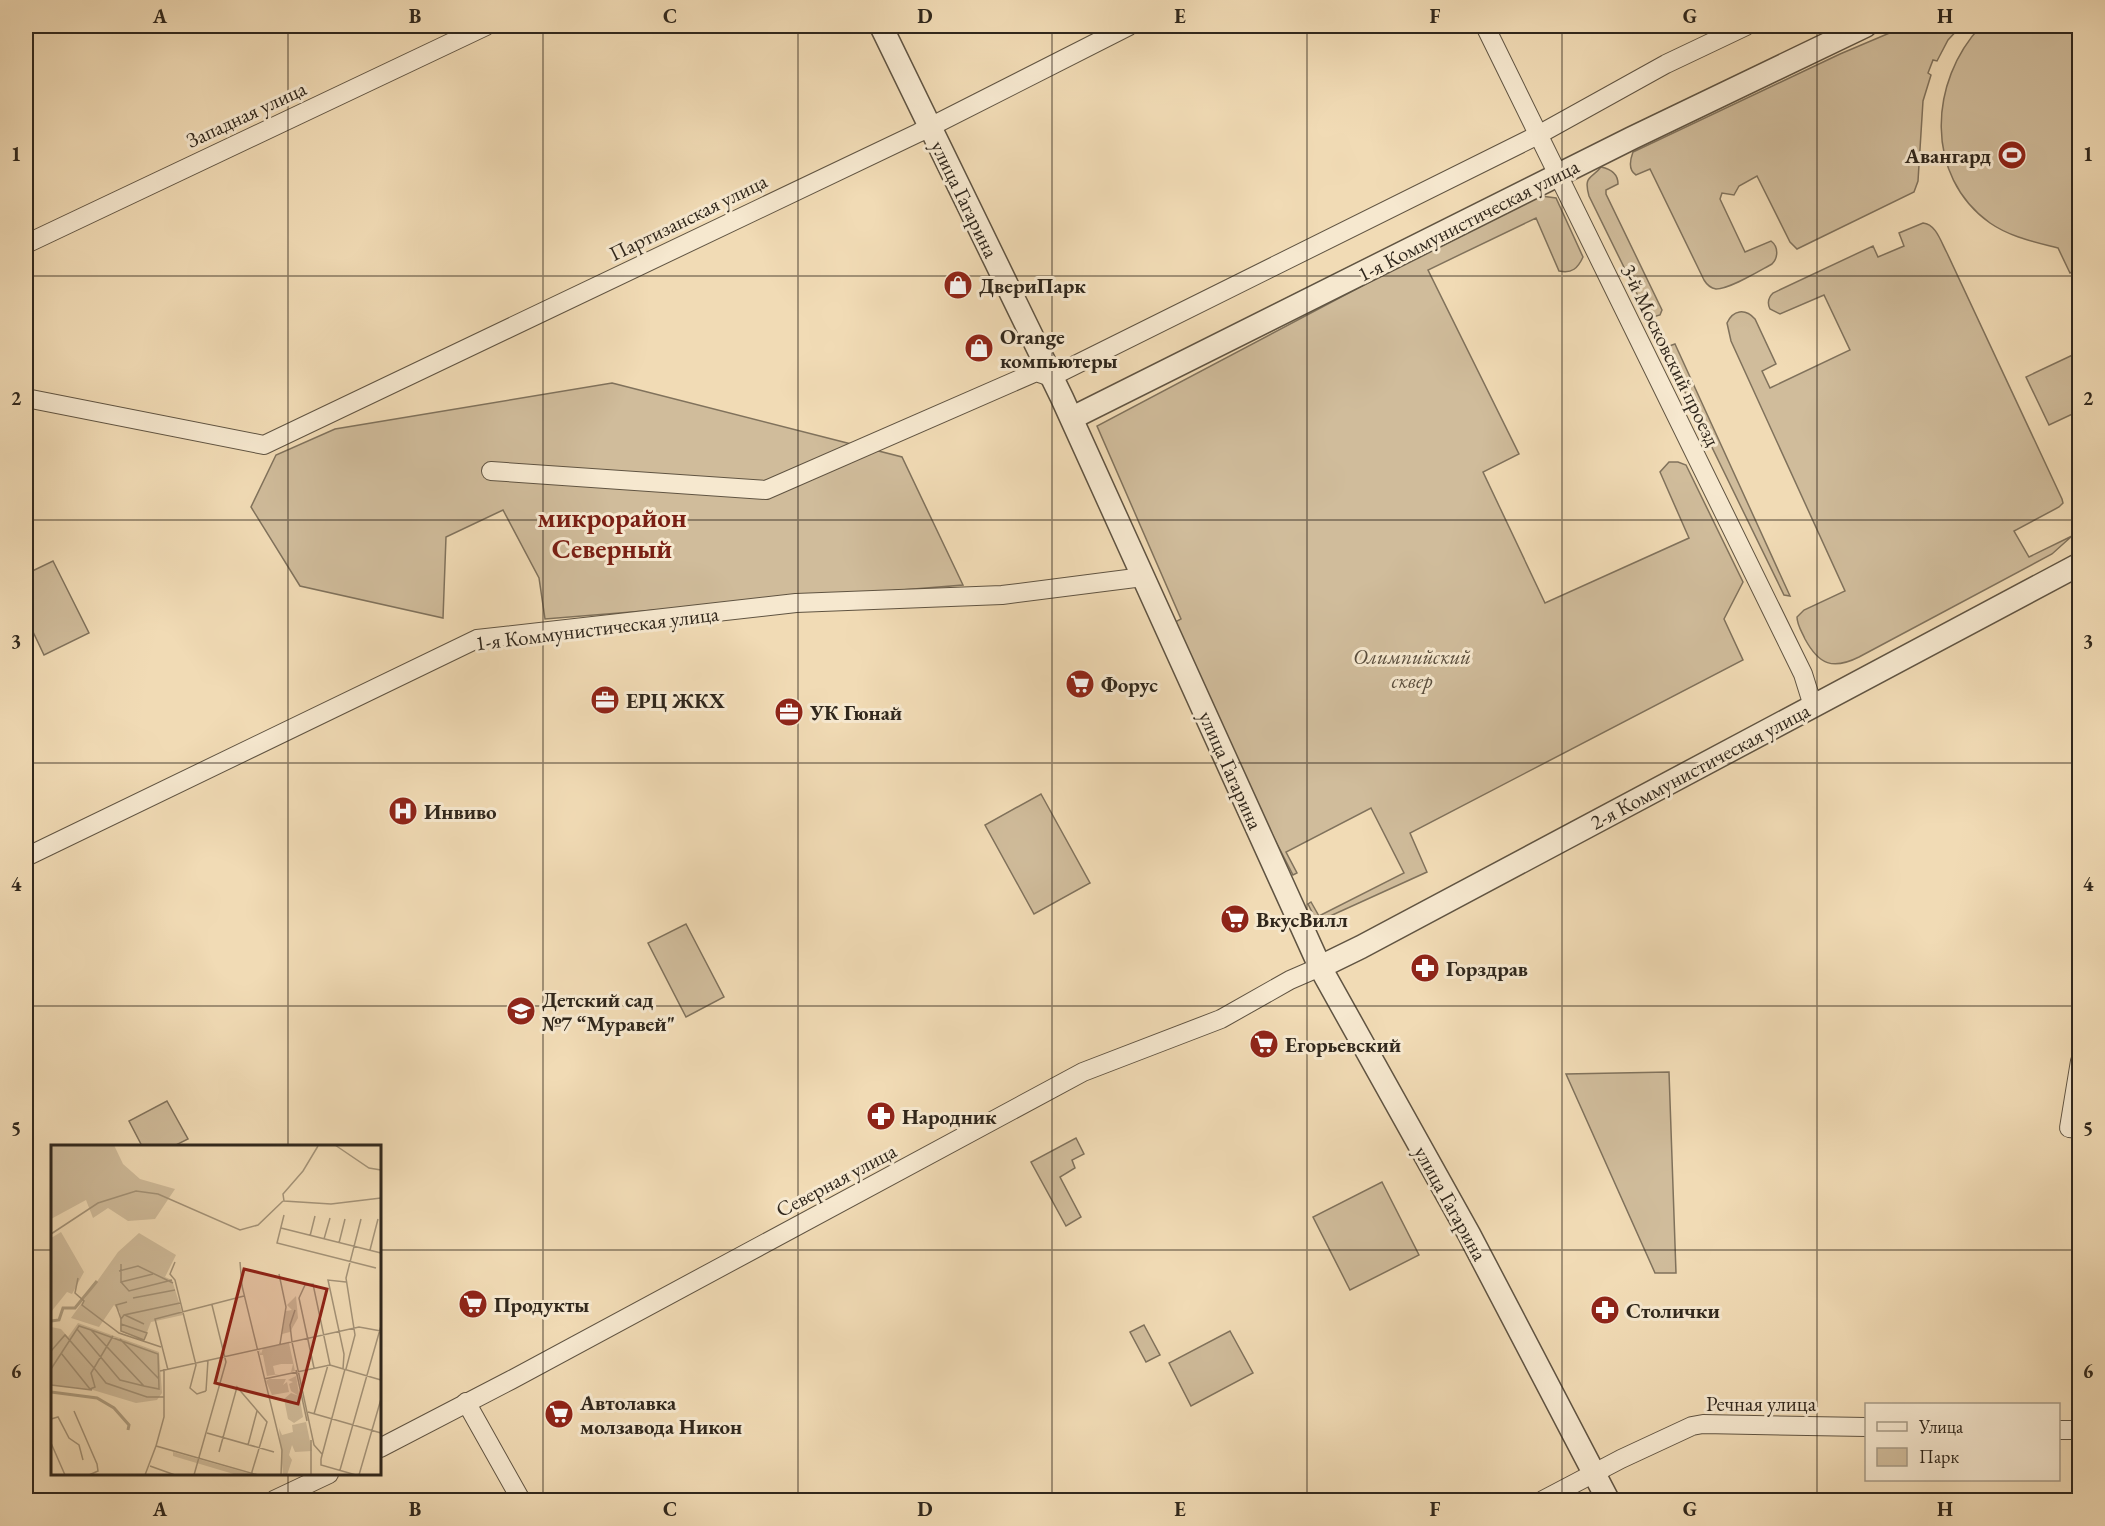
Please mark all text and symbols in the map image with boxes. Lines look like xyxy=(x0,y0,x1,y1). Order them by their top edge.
text: A xyxy=(152,3,168,29)
text: B xyxy=(409,3,421,29)
text: C xyxy=(663,3,677,29)
text: D xyxy=(917,3,933,29)
text: E xyxy=(1174,3,1186,29)
text: F xyxy=(1430,3,1441,29)
text: G xyxy=(1683,3,1697,29)
text: H xyxy=(1937,3,1953,29)
street label: Западная улица xyxy=(182,74,311,154)
street label: улица Гагарина xyxy=(925,136,1005,263)
sports icon: Авангард xyxy=(1996,139,2028,171)
text: 1 xyxy=(11,141,21,167)
text: 1 xyxy=(2083,141,2093,167)
place label: Авангард xyxy=(1904,142,1991,169)
street label: 1-я Коммунистическая улица xyxy=(1353,152,1584,288)
street label: Партизанская улица xyxy=(604,167,772,267)
street label: 3-й Московский проезд xyxy=(1615,260,1727,451)
shop icon: ДвериПарк xyxy=(942,269,974,301)
place label: ДвериПарк xyxy=(979,272,1086,299)
place label: Orange компьютеры xyxy=(1000,323,1118,374)
shop icon: Orange компьютеры xyxy=(963,332,995,364)
text: 2 xyxy=(11,385,22,411)
text: 2 xyxy=(2083,385,2094,411)
district label: микрорайон Северный xyxy=(537,500,687,566)
street label: 1-я Коммунистическая улица xyxy=(474,600,721,656)
text: 3 xyxy=(11,628,21,654)
text: 3 xyxy=(2083,628,2093,654)
park label: Олимпийский сквер xyxy=(1353,643,1471,694)
supermarket icon: Форус xyxy=(1064,668,1096,700)
place label: Форус xyxy=(1101,671,1158,698)
office icon: ЕРЦ ЖКХ xyxy=(589,684,621,716)
place label: ЕРЦ ЖКХ xyxy=(626,687,725,714)
office icon: УК Гюнай xyxy=(773,696,805,728)
street label: 2-я Коммунистическая улица xyxy=(1585,696,1815,835)
place label: УК Гюнай xyxy=(809,699,902,726)
street label: улица Гагарина xyxy=(1193,706,1269,834)
hospital icon: Инвиво xyxy=(387,795,419,827)
place label: Инвиво xyxy=(424,798,497,825)
text: 4 xyxy=(11,871,22,897)
text: 4 xyxy=(2083,871,2094,897)
supermarket icon: ВкусВилл xyxy=(1219,903,1251,935)
place label: ВкусВилл xyxy=(1256,906,1348,933)
pharmacy icon: Горздрав xyxy=(1409,952,1441,984)
place label: Горздрав xyxy=(1446,955,1528,982)
place label: Детский сад №7 “Муравей" xyxy=(542,986,675,1037)
school or university icon: Детский сад №7 “Муравей" xyxy=(505,995,537,1027)
supermarket icon: Егорьевский xyxy=(1248,1028,1280,1060)
place label: Егорьевский xyxy=(1285,1031,1401,1058)
pharmacy icon: Народник xyxy=(865,1100,897,1132)
place label: Народник xyxy=(902,1103,997,1130)
text: 5 xyxy=(11,1115,21,1141)
text: 5 xyxy=(2083,1115,2093,1141)
street label: Северная улица xyxy=(771,1137,902,1223)
street label: улица Гагарина xyxy=(1408,1141,1494,1266)
inset map xyxy=(51,1145,381,1475)
supermarket icon: Продукты xyxy=(457,1288,489,1320)
place label: Продукты xyxy=(494,1291,589,1318)
pharmacy icon: Столички xyxy=(1589,1294,1621,1326)
place label: Столички xyxy=(1626,1297,1720,1324)
text: 6 xyxy=(11,1358,22,1384)
text: 6 xyxy=(2083,1358,2094,1384)
place label: Автолавка молзавода Никон xyxy=(579,1389,742,1440)
street label: Речная улица xyxy=(1706,1390,1817,1417)
supermarket icon: Автолавка молзавода Никон xyxy=(543,1398,575,1430)
legend xyxy=(1865,1403,2060,1481)
text: Улица xyxy=(1918,1415,1964,1438)
text: Парк xyxy=(1919,1445,1959,1468)
text: A xyxy=(152,1496,168,1522)
text: B xyxy=(409,1496,421,1522)
text: C xyxy=(663,1496,677,1522)
text: D xyxy=(917,1496,933,1522)
text: E xyxy=(1174,1496,1186,1522)
text: F xyxy=(1430,1496,1441,1522)
text: G xyxy=(1683,1496,1697,1522)
text: H xyxy=(1937,1496,1953,1522)

